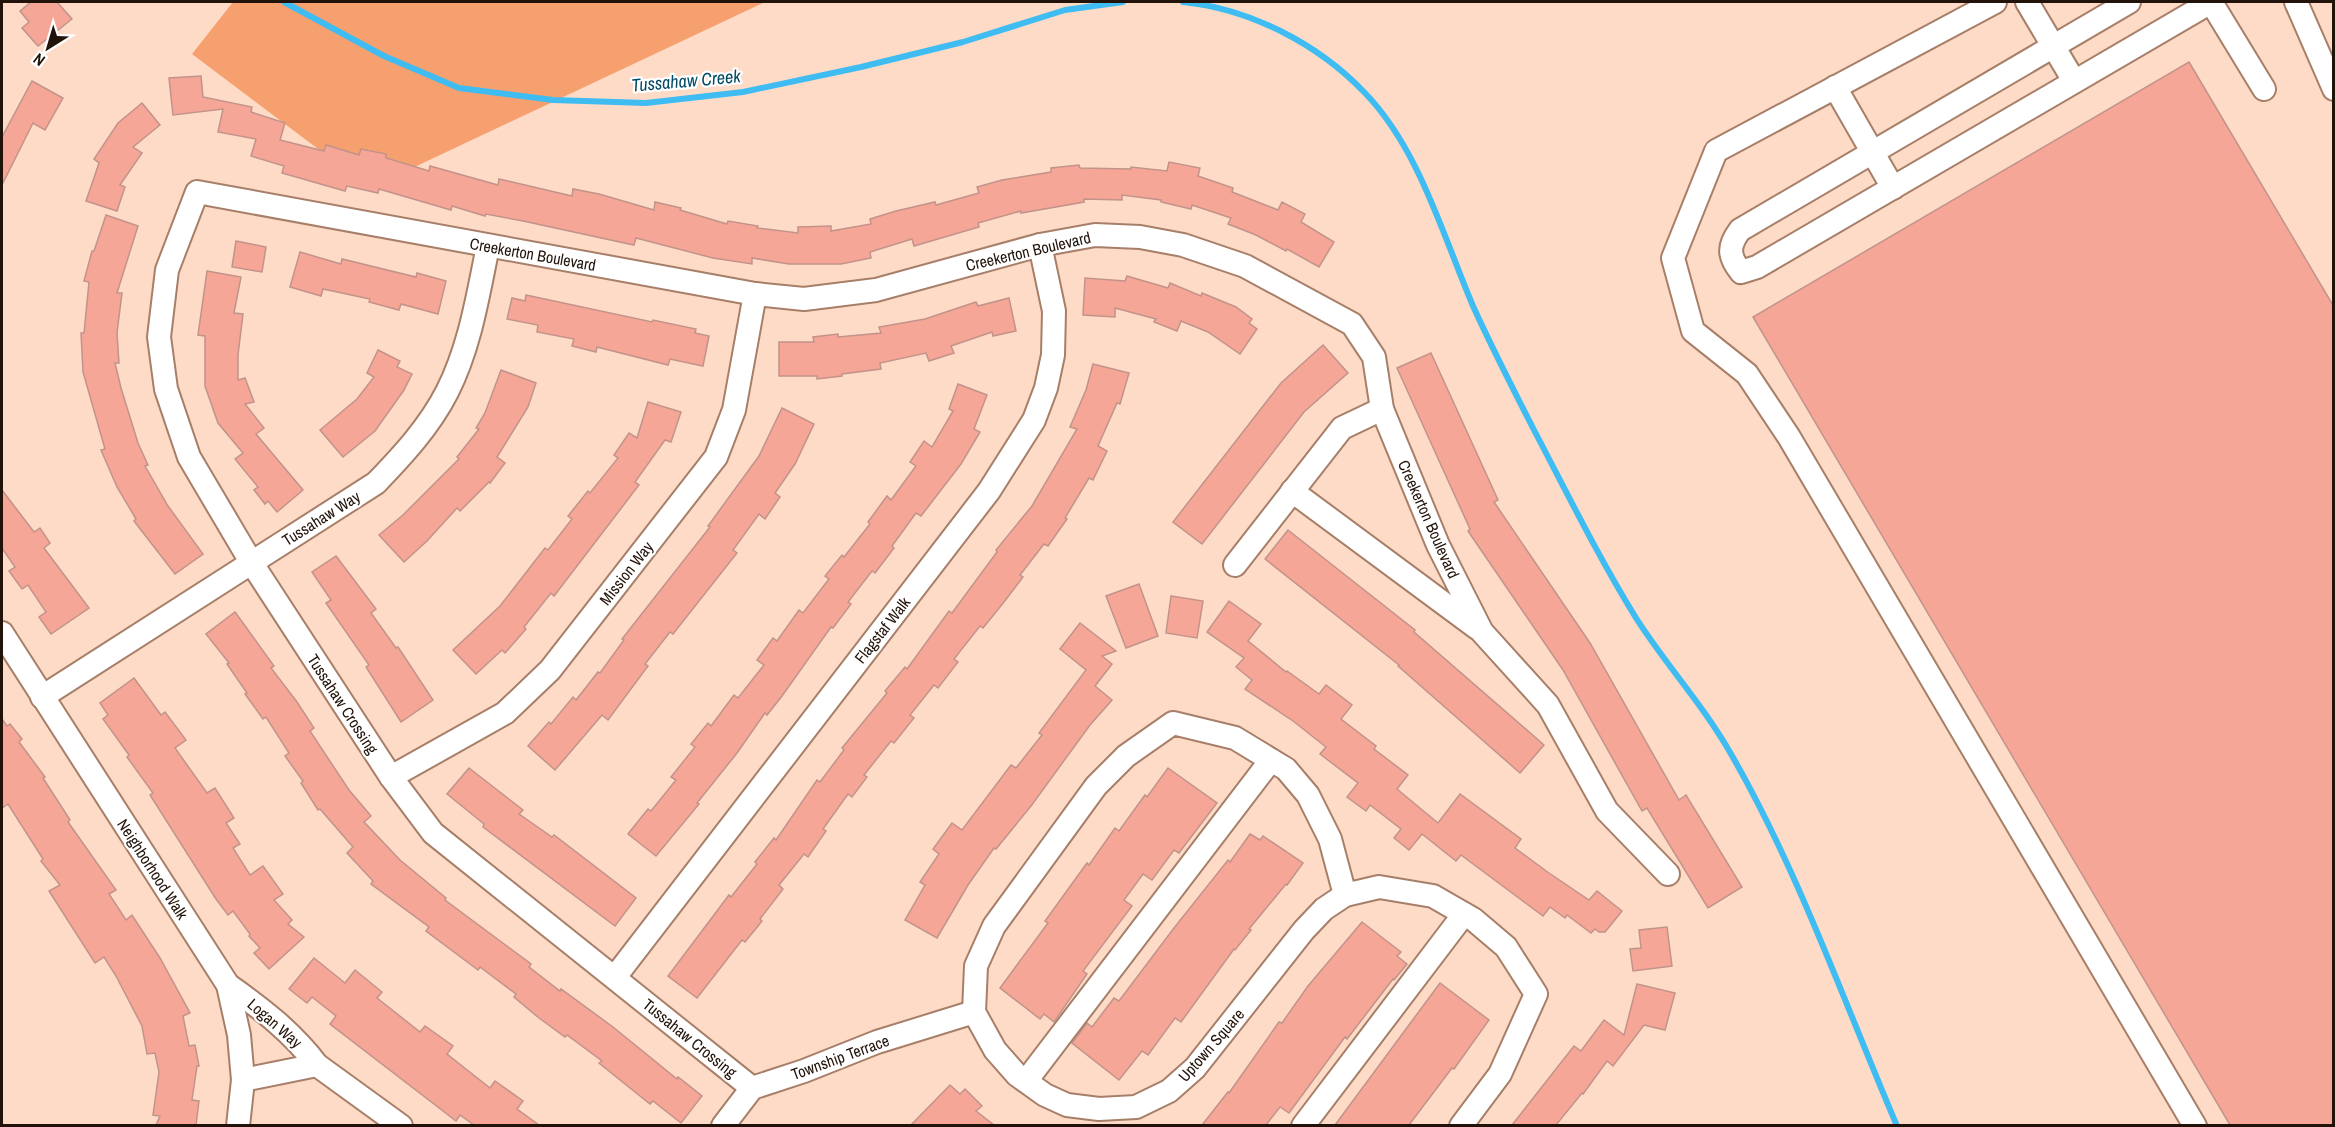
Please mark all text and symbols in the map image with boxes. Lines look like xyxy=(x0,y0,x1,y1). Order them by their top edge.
north arrow xyxy=(18,18,78,78)
text: N xyxy=(29,48,49,72)
water label: Tussahaw Creek xyxy=(630,63,742,98)
street label: Creekerton Boulevard xyxy=(963,226,1093,276)
street label: Creekerton Boulevard xyxy=(468,232,598,276)
street label: Creekerton Boulevard xyxy=(1393,456,1465,582)
street label: Tussahaw Way xyxy=(278,485,365,551)
street label: Mission Way xyxy=(594,536,658,609)
street label: Flagstaf Walk xyxy=(849,592,915,668)
street label: Tussahaw Crossing xyxy=(303,650,384,759)
street label: Neighborhood Walk xyxy=(112,815,194,924)
street label: Logan Way xyxy=(243,993,307,1053)
street label: Tussahaw Crossing xyxy=(638,993,742,1083)
street label: Uptown Square xyxy=(1173,1004,1249,1086)
street label: Township Terrace xyxy=(788,1029,892,1085)

